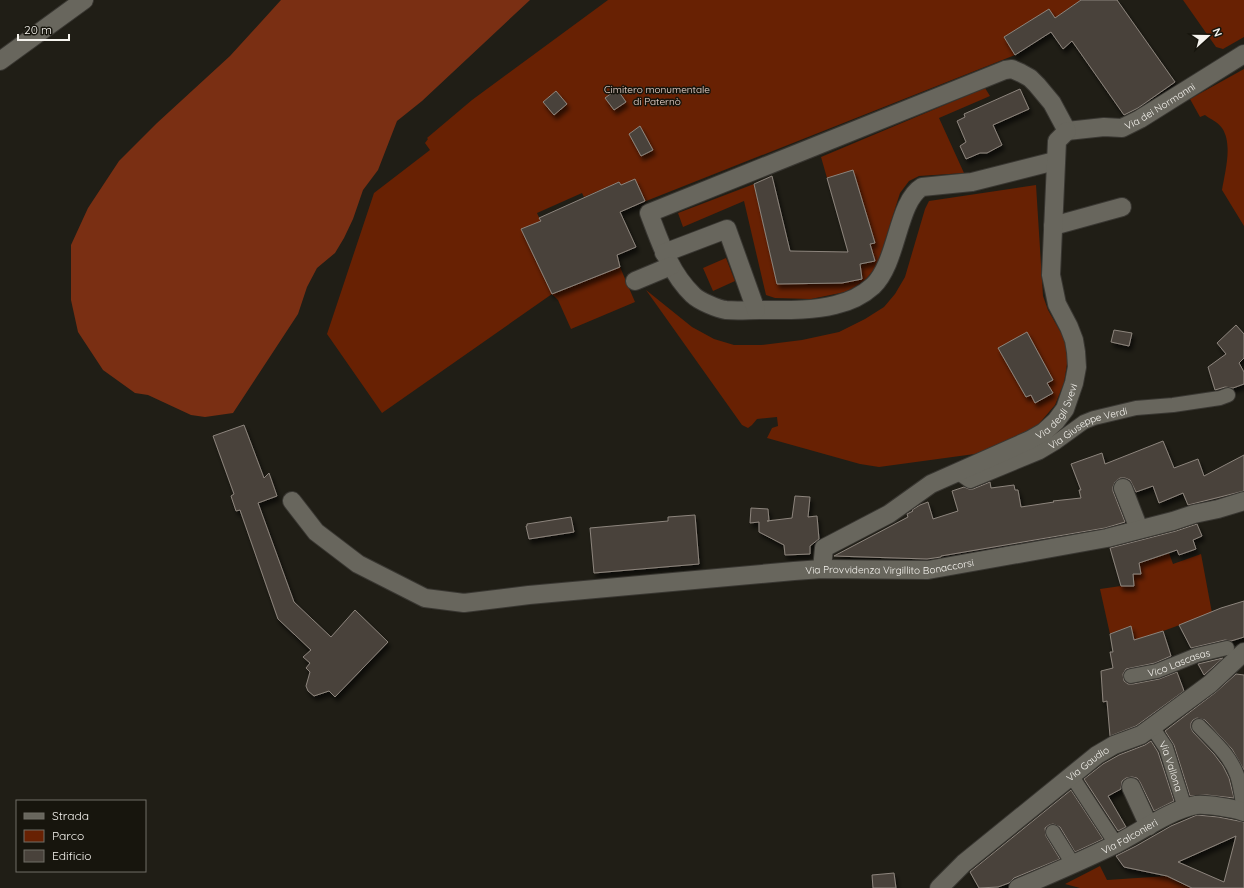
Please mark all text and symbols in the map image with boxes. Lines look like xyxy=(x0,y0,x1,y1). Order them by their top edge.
scale bar xyxy=(18,16,69,42)
north arrow xyxy=(1188,16,1228,56)
text: 20 m xyxy=(24,22,52,37)
text: N xyxy=(1209,26,1225,39)
street label: Via dei Normanni xyxy=(1122,80,1198,132)
park label: Cimitero monumentale di Paternò xyxy=(604,83,710,108)
street label: Via degli Svevi xyxy=(1033,382,1080,442)
street label: Via Giuseppe Verdi xyxy=(1046,404,1129,452)
street label: Via Provvidenza Virgillito Bonaccorsi xyxy=(805,555,975,577)
street label: Vico Lascasas xyxy=(1147,646,1212,679)
street label: Via Vallona xyxy=(1156,738,1186,793)
street label: Via Gaudio xyxy=(1063,743,1111,784)
legend xyxy=(16,800,146,872)
text: Strada xyxy=(52,808,89,823)
street label: Via Falconieri xyxy=(1099,815,1160,857)
text: Parco xyxy=(52,828,84,843)
text: Edificio xyxy=(52,848,92,863)

